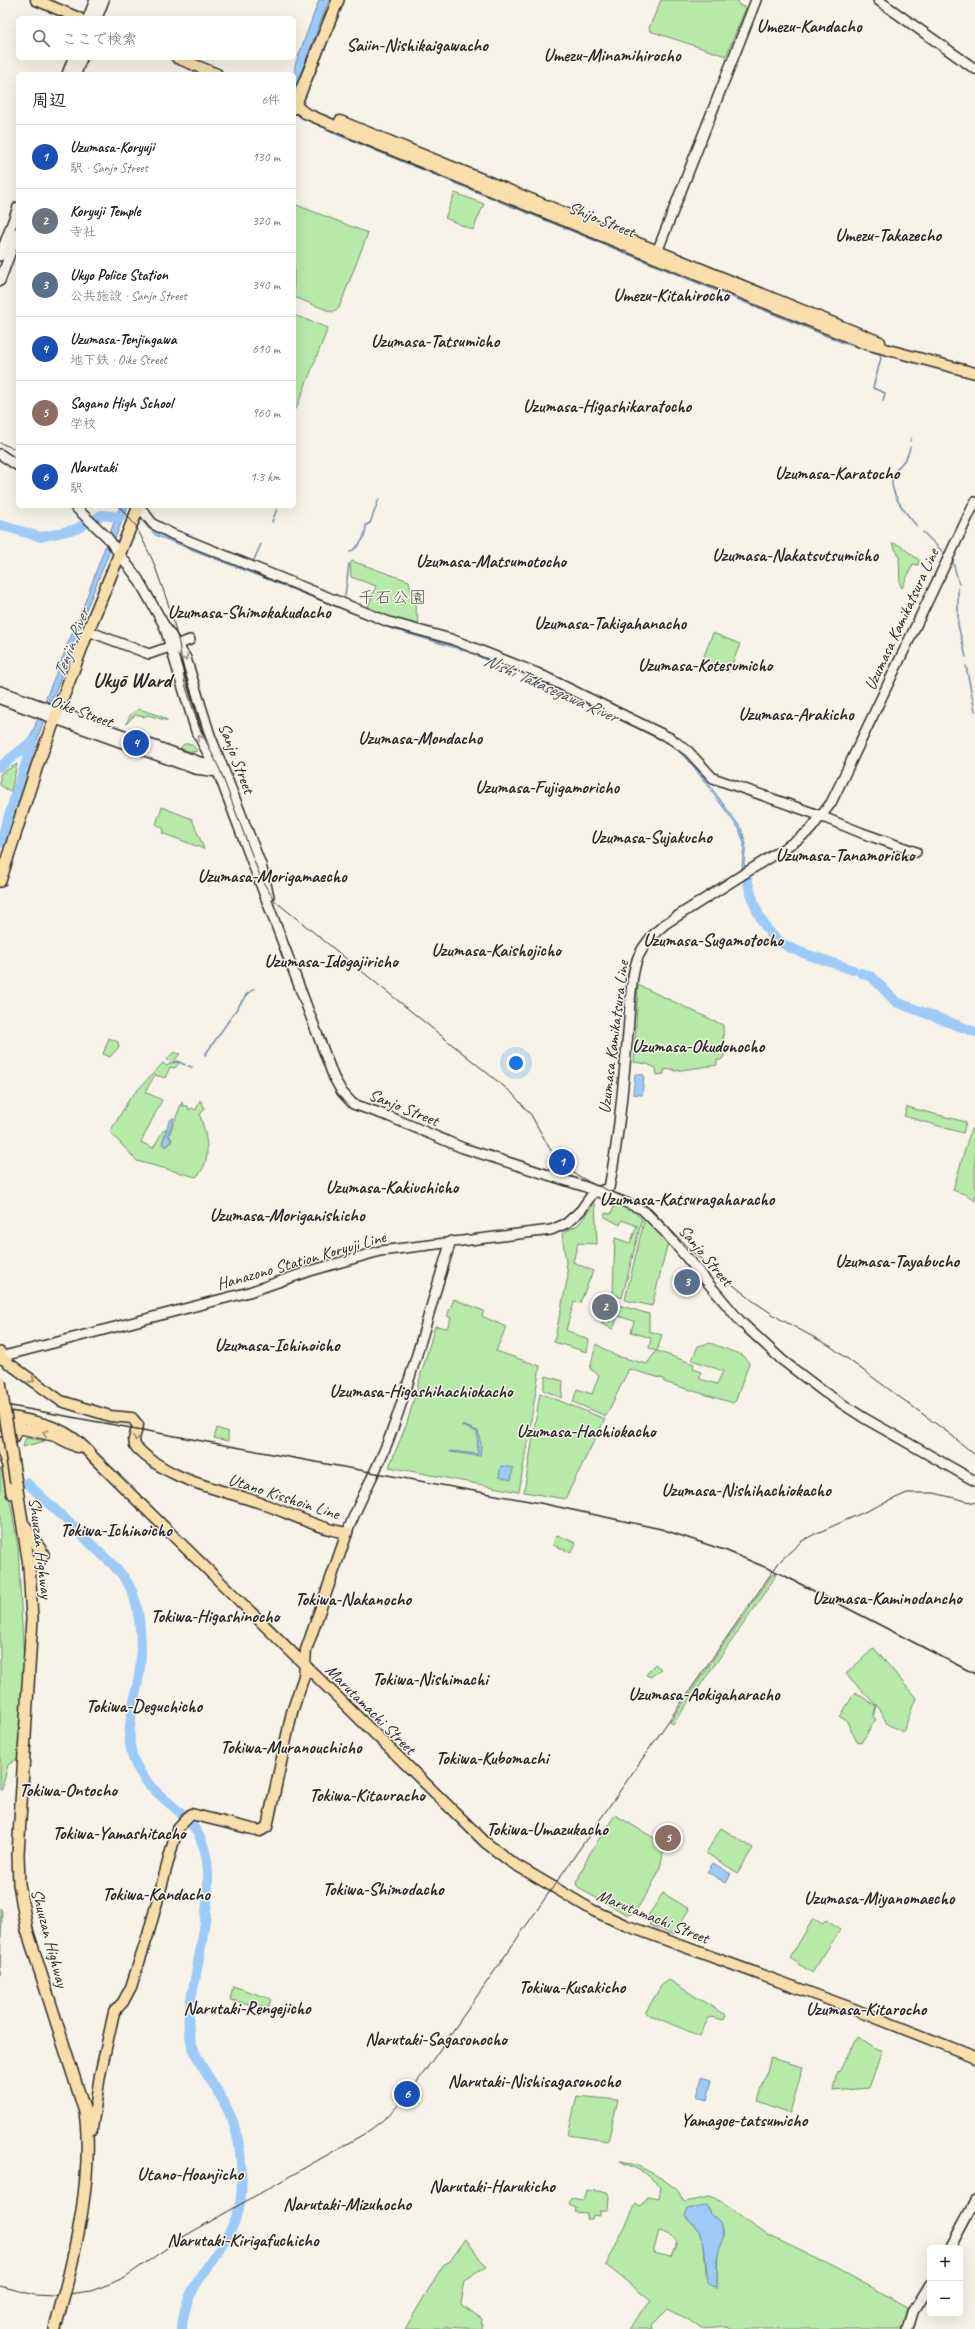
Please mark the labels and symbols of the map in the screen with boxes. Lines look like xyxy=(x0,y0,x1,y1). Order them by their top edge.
district label: Umezu-Kandacho xyxy=(757,15,863,37)
district label: Saiin-Nishikaigawacho xyxy=(346,34,489,56)
district label: Umezu-Minamihirocho xyxy=(544,44,682,66)
street label: Shijo Street xyxy=(565,197,640,243)
district label: Umezu-Takazecho xyxy=(835,224,942,246)
district label: Umezu-Kitahirocho xyxy=(613,284,731,306)
district label: Uzumasa-Tatsumicho xyxy=(371,330,501,352)
district label: Uzumasa-Higashikaratocho xyxy=(523,395,693,417)
district label: Uzumasa-Karatocho xyxy=(775,462,901,484)
district label: Uzumasa-Nakatsutsumicho xyxy=(712,544,879,566)
street label: Uzumasa Kamikatsura Line xyxy=(859,544,944,693)
district label: Uzumasa-Matsumotocho xyxy=(416,550,568,572)
park label: 千石公園 xyxy=(358,587,426,608)
district label: Uzumasa-Shimokakudacho xyxy=(168,601,332,623)
water label: Tenjin River xyxy=(48,603,95,680)
district label: Uzumasa-Takigahanacho xyxy=(534,612,687,634)
water label: Nishi Takasegawa River xyxy=(481,649,623,728)
one-way arrow xyxy=(180,654,188,661)
district label: Uzumasa-Kotesumicho xyxy=(638,654,774,676)
district label: Ukyō Ward xyxy=(93,667,175,694)
street label: Oike Street xyxy=(48,691,118,733)
district label: Uzumasa-Arakicho xyxy=(738,703,855,725)
street label: Sanjo Street xyxy=(214,720,260,798)
district label: Uzumasa-Mondacho xyxy=(358,727,484,749)
pin: 4 xyxy=(123,728,149,758)
one-way arrow xyxy=(198,735,205,742)
district label: Uzumasa-Fujigamoricho xyxy=(475,776,621,798)
district label: Uzumasa-Sujakucho xyxy=(590,826,713,848)
district label: Uzumasa-Tanamoricho xyxy=(776,844,916,866)
district label: Uzumasa-Morigamaecho xyxy=(197,865,348,887)
district label: Uzumasa-Sugamotocho xyxy=(643,929,785,951)
district label: Uzumasa-Kaishojicho xyxy=(431,939,562,961)
district label: Uzumasa-Idogajiricho xyxy=(264,950,399,972)
street label: Uzumasa Kamikatsura Line xyxy=(594,958,633,1115)
district label: Uzumasa-Okudonocho xyxy=(632,1035,766,1057)
your location xyxy=(506,1053,526,1073)
street label: Sanjo Street xyxy=(366,1084,444,1132)
pin: 1 xyxy=(549,1147,575,1177)
district label: Uzumasa-Kakiuchicho xyxy=(326,1176,460,1198)
district label: Uzumasa-Katsuragaharacho xyxy=(600,1188,776,1210)
district label: Uzumasa-Moriganishicho xyxy=(209,1204,366,1226)
street label: Sanjo Street xyxy=(674,1220,739,1292)
street label: Hanazono Station Koryuji Line xyxy=(214,1226,389,1295)
district label: Uzumasa-Tayabucho xyxy=(835,1250,960,1272)
pin: 3 xyxy=(674,1267,700,1297)
pin: 2 xyxy=(592,1292,618,1322)
district label: Uzumasa-Ichinoicho xyxy=(215,1334,341,1356)
one-way arrow xyxy=(27,1376,34,1383)
district label: Uzumasa-Higashihachiokacho xyxy=(329,1380,514,1402)
district label: Uzumasa-Hachiokacho xyxy=(516,1420,657,1442)
one-way arrow xyxy=(42,1429,49,1438)
one-way arrow xyxy=(132,1434,140,1441)
street label: Utano Kisshoin Line xyxy=(226,1469,343,1525)
district label: Uzumasa-Nishihachiokacho xyxy=(661,1479,832,1501)
street label: Shuuzan Highway xyxy=(24,1497,57,1601)
district label: Tokiwa-Ichinoicho xyxy=(60,1519,173,1541)
district label: Uzumasa-Kaminodancho xyxy=(812,1587,963,1609)
district label: Tokiwa-Nakanocho xyxy=(295,1588,413,1610)
district label: Tokiwa-Higashinocho xyxy=(151,1605,281,1627)
street label: Marutamachi Street xyxy=(321,1660,422,1761)
district label: Tokiwa-Nishimachi xyxy=(372,1668,490,1690)
district label: Uzumasa-Aokigaharacho xyxy=(628,1683,781,1705)
district label: Tokiwa-Deguchicho xyxy=(86,1695,203,1717)
district label: Tokiwa-Muranouchicho xyxy=(220,1736,363,1758)
district label: Tokiwa-Kubomachi xyxy=(436,1747,551,1769)
district label: Tokiwa-Ontocho xyxy=(19,1779,118,1801)
district label: Tokiwa-Kitauracho xyxy=(309,1784,426,1806)
district label: Tokiwa-Umazukacho xyxy=(486,1818,609,1840)
district label: Tokiwa-Yamashitacho xyxy=(52,1822,187,1844)
pin: 5 xyxy=(655,1823,681,1853)
district label: Tokiwa-Shimodacho xyxy=(322,1878,445,1900)
district label: Tokiwa-Kandacho xyxy=(102,1883,211,1905)
street label: Marutamachi Street xyxy=(594,1884,714,1949)
street label: Shuuzan Highway xyxy=(26,1887,73,1991)
district label: Uzumasa-Miyanomaecho xyxy=(804,1887,956,1909)
district label: Tokiwa-Kusakicho xyxy=(519,1976,627,1998)
district label: Narutaki-Rengejicho xyxy=(183,1997,312,2019)
district label: Uzumasa-Kitarocho xyxy=(806,1998,928,2020)
district label: Narutaki-Sagasonocho xyxy=(365,2028,508,2050)
district label: Narutaki-Nishisagasonocho xyxy=(448,2070,622,2092)
pin: 6 xyxy=(394,2079,420,2109)
district label: Yamagoe-tatsumicho xyxy=(681,2109,809,2131)
district label: Utano-Hoanjicho xyxy=(137,2163,244,2185)
district label: Narutaki-Harukicho xyxy=(429,2175,556,2197)
district label: Narutaki-Mizuhocho xyxy=(283,2193,412,2215)
district label: Narutaki-Kirigafuchicho xyxy=(167,2229,320,2251)

